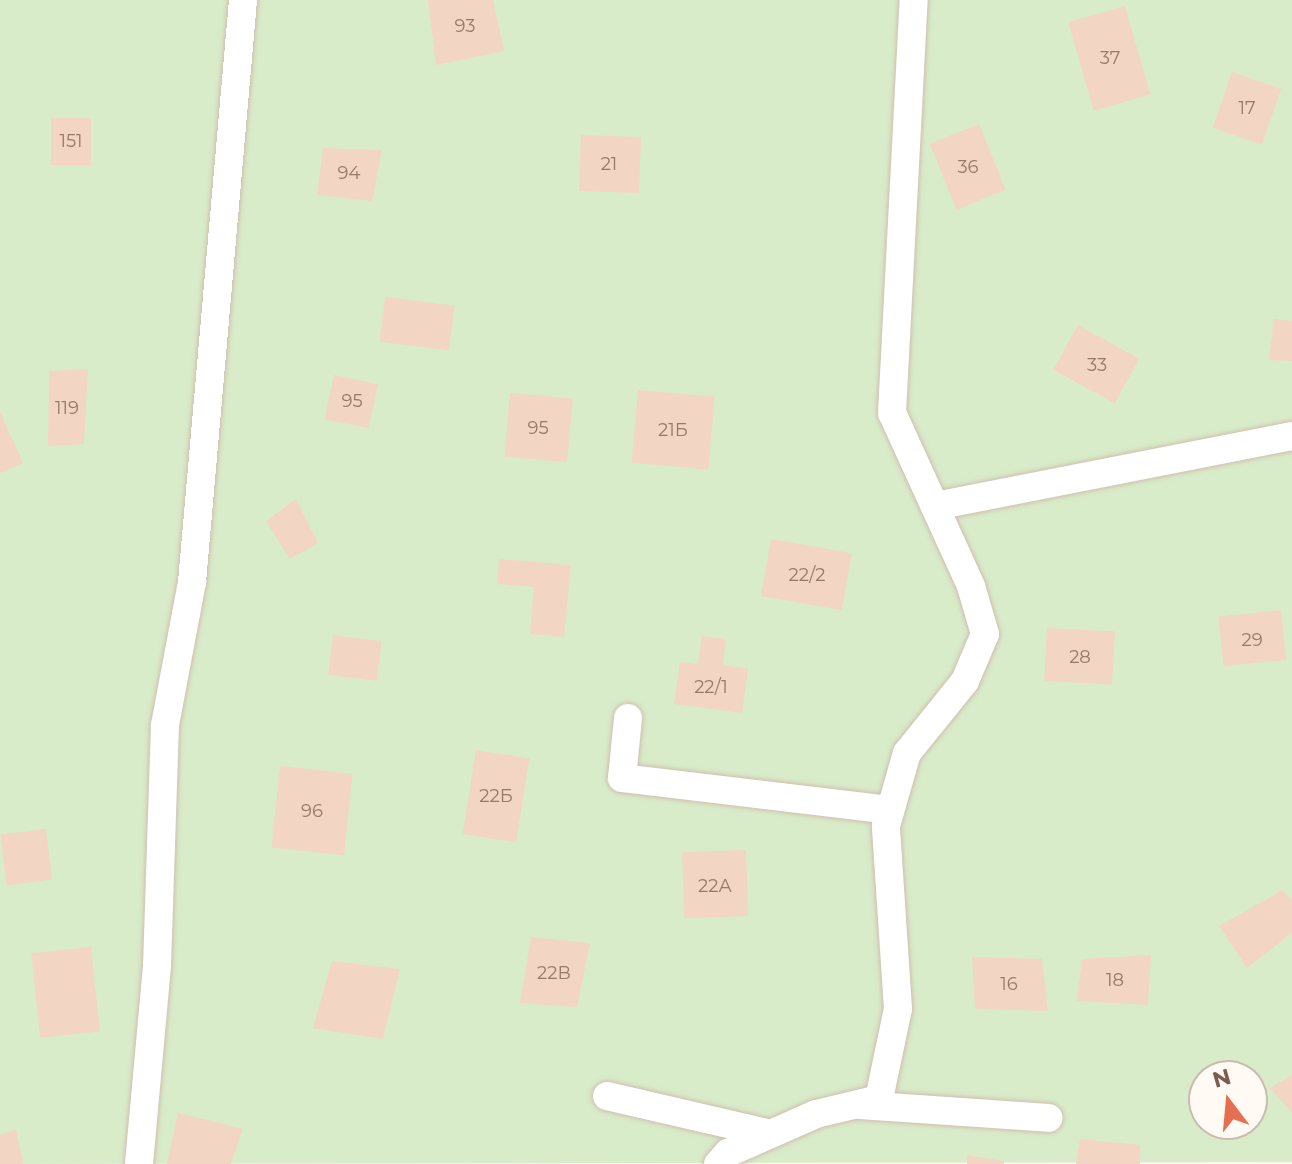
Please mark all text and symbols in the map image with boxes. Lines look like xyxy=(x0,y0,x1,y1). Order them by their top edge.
house number: 93 xyxy=(455,15,475,37)
house number: 37 xyxy=(1100,47,1120,69)
house number: 17 xyxy=(1238,97,1256,119)
house number: 151 xyxy=(59,130,83,152)
house number: 21 xyxy=(601,153,617,175)
house number: 36 xyxy=(957,156,979,178)
house number: 94 xyxy=(338,162,360,184)
house number: 33 xyxy=(1087,354,1107,376)
house number: 95 xyxy=(341,390,363,412)
house number: 119 xyxy=(55,397,79,419)
house number: 95 xyxy=(527,417,549,439)
house number: 21Б xyxy=(658,419,688,441)
house number: 22/2 xyxy=(789,564,825,586)
house number: 29 xyxy=(1241,629,1263,651)
house number: 28 xyxy=(1069,646,1091,668)
house number: 22/1 xyxy=(694,676,728,698)
house number: 22Б xyxy=(479,785,513,807)
house number: 96 xyxy=(301,800,323,822)
house number: 22А xyxy=(698,875,732,897)
house number: 22В xyxy=(537,962,571,984)
house number: 18 xyxy=(1106,969,1124,991)
house number: 16 xyxy=(1000,973,1018,995)
north arrow xyxy=(1188,1060,1268,1140)
text: N xyxy=(1210,1063,1234,1094)

